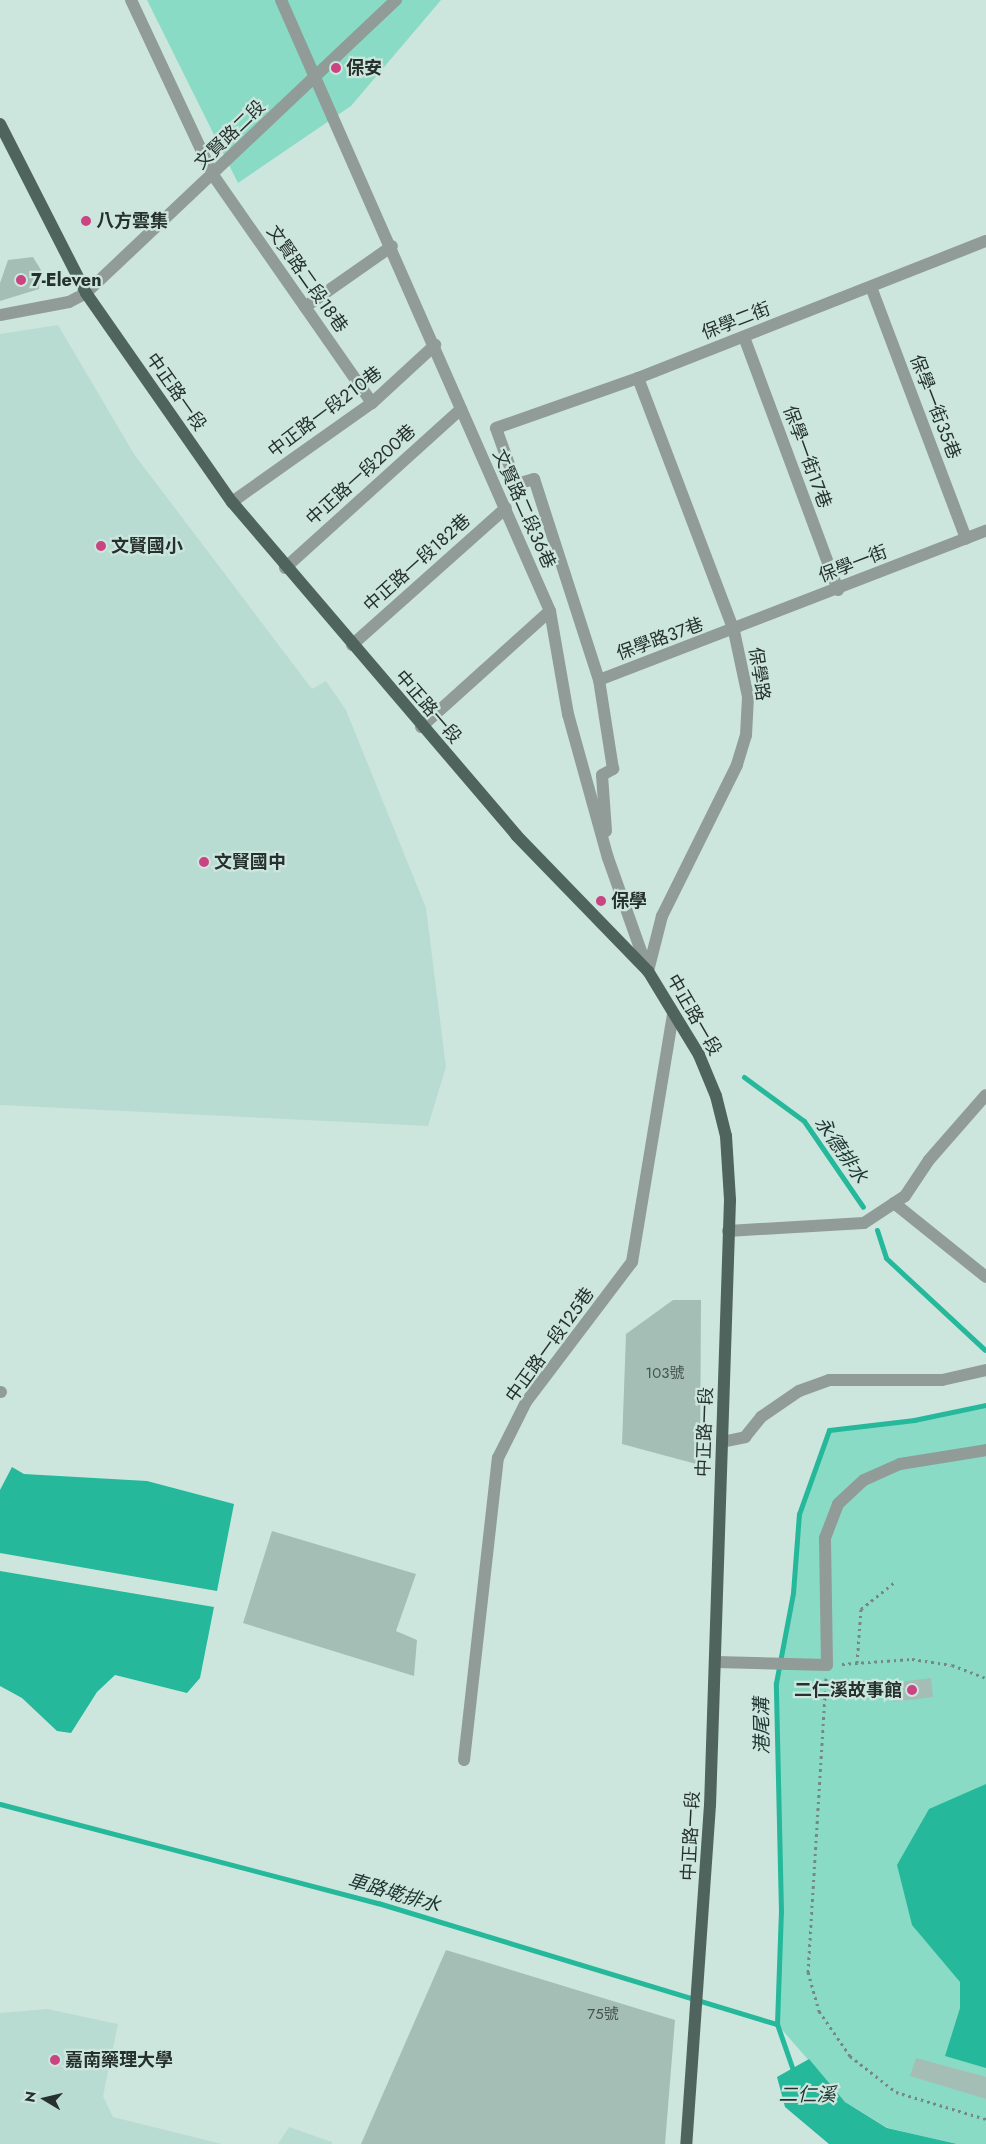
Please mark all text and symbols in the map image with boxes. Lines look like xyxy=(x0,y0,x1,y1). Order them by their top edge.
place label: 保安 xyxy=(346,57,382,79)
marker: 保安 xyxy=(330,62,342,74)
street label: 文賢路二段 xyxy=(190,96,270,174)
place label: 八方雲集 xyxy=(96,210,168,232)
marker: 八方雲集 xyxy=(80,215,92,227)
street label: 文賢路二段18巷 xyxy=(262,221,352,337)
place label: 7-Eleven xyxy=(31,269,101,291)
marker: 7-Eleven xyxy=(15,274,27,286)
street label: 保學二街 xyxy=(699,298,773,344)
street label: 中正路一段 xyxy=(141,349,211,435)
street label: 保學一街35巷 xyxy=(905,352,965,462)
street label: 中正路一段210巷 xyxy=(264,362,386,462)
street label: 保學一街17巷 xyxy=(778,403,836,511)
street label: 中正路一段200巷 xyxy=(302,420,420,530)
street label: 文賢路二段36巷 xyxy=(488,446,560,572)
street label: 中正路一段182巷 xyxy=(359,509,475,617)
place label: 文賢國小 xyxy=(111,535,183,557)
marker: 文賢國小 xyxy=(95,540,107,552)
street label: 保學一街 xyxy=(816,541,890,587)
street label: 保學路37巷 xyxy=(614,613,706,665)
street label: 保學路 xyxy=(744,646,774,702)
street label: 中正路一段 xyxy=(390,666,466,748)
place label: 文賢國中 xyxy=(214,851,286,873)
marker: 文賢國中 xyxy=(198,856,210,868)
place label: 保學 xyxy=(611,890,647,912)
marker: 保學 xyxy=(595,895,607,907)
street label: 中正路一段 xyxy=(662,971,726,1059)
water label: 永德排水 xyxy=(810,1112,872,1188)
street label: 中正路一段125巷 xyxy=(501,1283,599,1407)
house number: 103號 xyxy=(646,1365,684,1383)
street label: 中正路一段 xyxy=(693,1387,717,1477)
place label: 二仁溪故事館 xyxy=(794,1679,902,1701)
marker: 二仁溪故事館 xyxy=(906,1684,918,1696)
water label: 港尾溝 xyxy=(750,1697,774,1755)
street label: 中正路一段 xyxy=(678,1790,704,1882)
water label: 車路墘排水 xyxy=(345,1869,443,1917)
house number: 75號 xyxy=(587,2006,619,2024)
place label: 嘉南藥理大學 xyxy=(65,2049,173,2071)
marker: 嘉南藥理大學 xyxy=(49,2054,61,2066)
north arrow xyxy=(20,2074,70,2124)
water label: 二仁溪 xyxy=(779,2084,835,2106)
text: N xyxy=(19,2090,41,2104)

